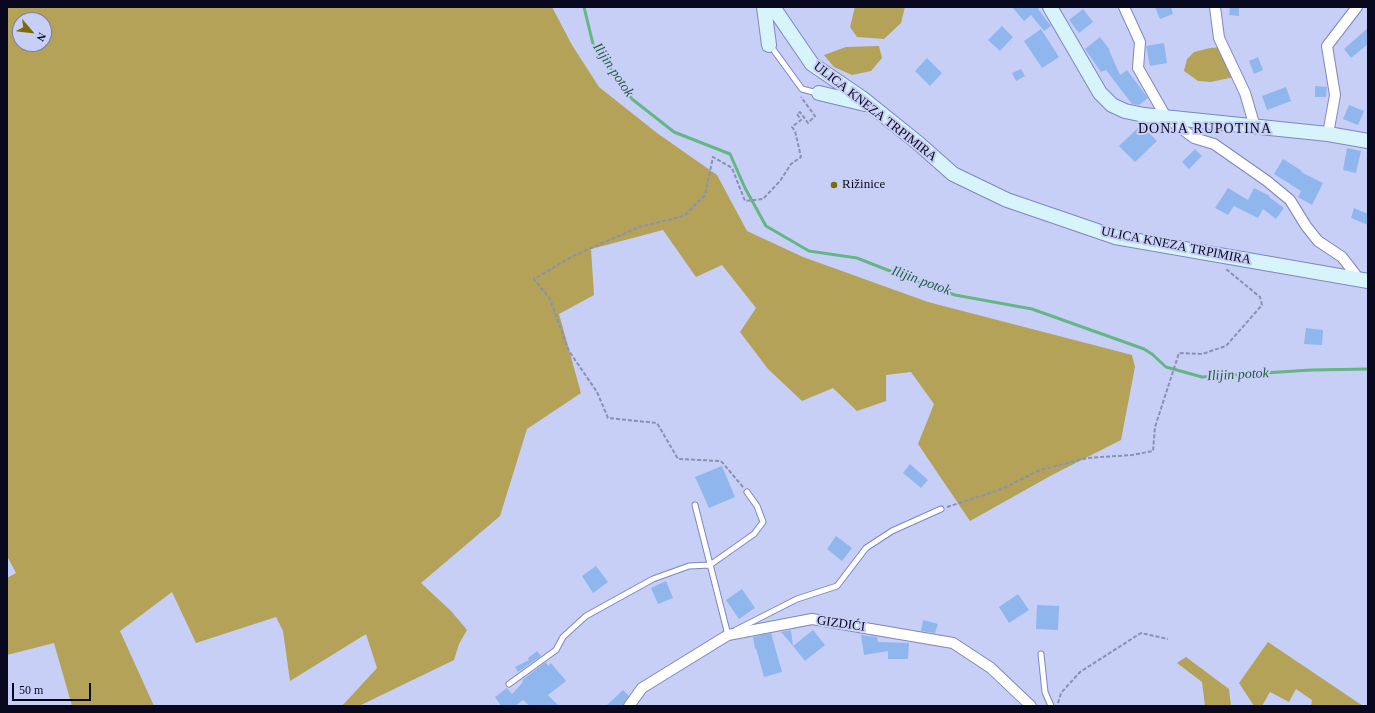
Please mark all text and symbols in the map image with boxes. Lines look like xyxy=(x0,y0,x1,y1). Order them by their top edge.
north arrow xyxy=(12,12,52,52)
text: N xyxy=(35,31,49,43)
water label: Ilijin potok xyxy=(589,40,637,100)
street label: ULICA KNEZA TRPIMIRA xyxy=(810,59,940,165)
district label: DONJA RUPOTINA xyxy=(1138,121,1272,137)
place label: Rižinice xyxy=(842,177,885,193)
marker: Rižinice xyxy=(829,180,839,190)
street label: ULICA KNEZA TRPIMIRA xyxy=(1100,224,1252,268)
water label: Ilijin potok xyxy=(889,263,953,299)
water label: Ilijin potok xyxy=(1207,365,1269,385)
street label: GIZDIĆI xyxy=(816,613,866,635)
scale bar xyxy=(14,675,93,701)
text: 50 m xyxy=(19,683,43,697)

